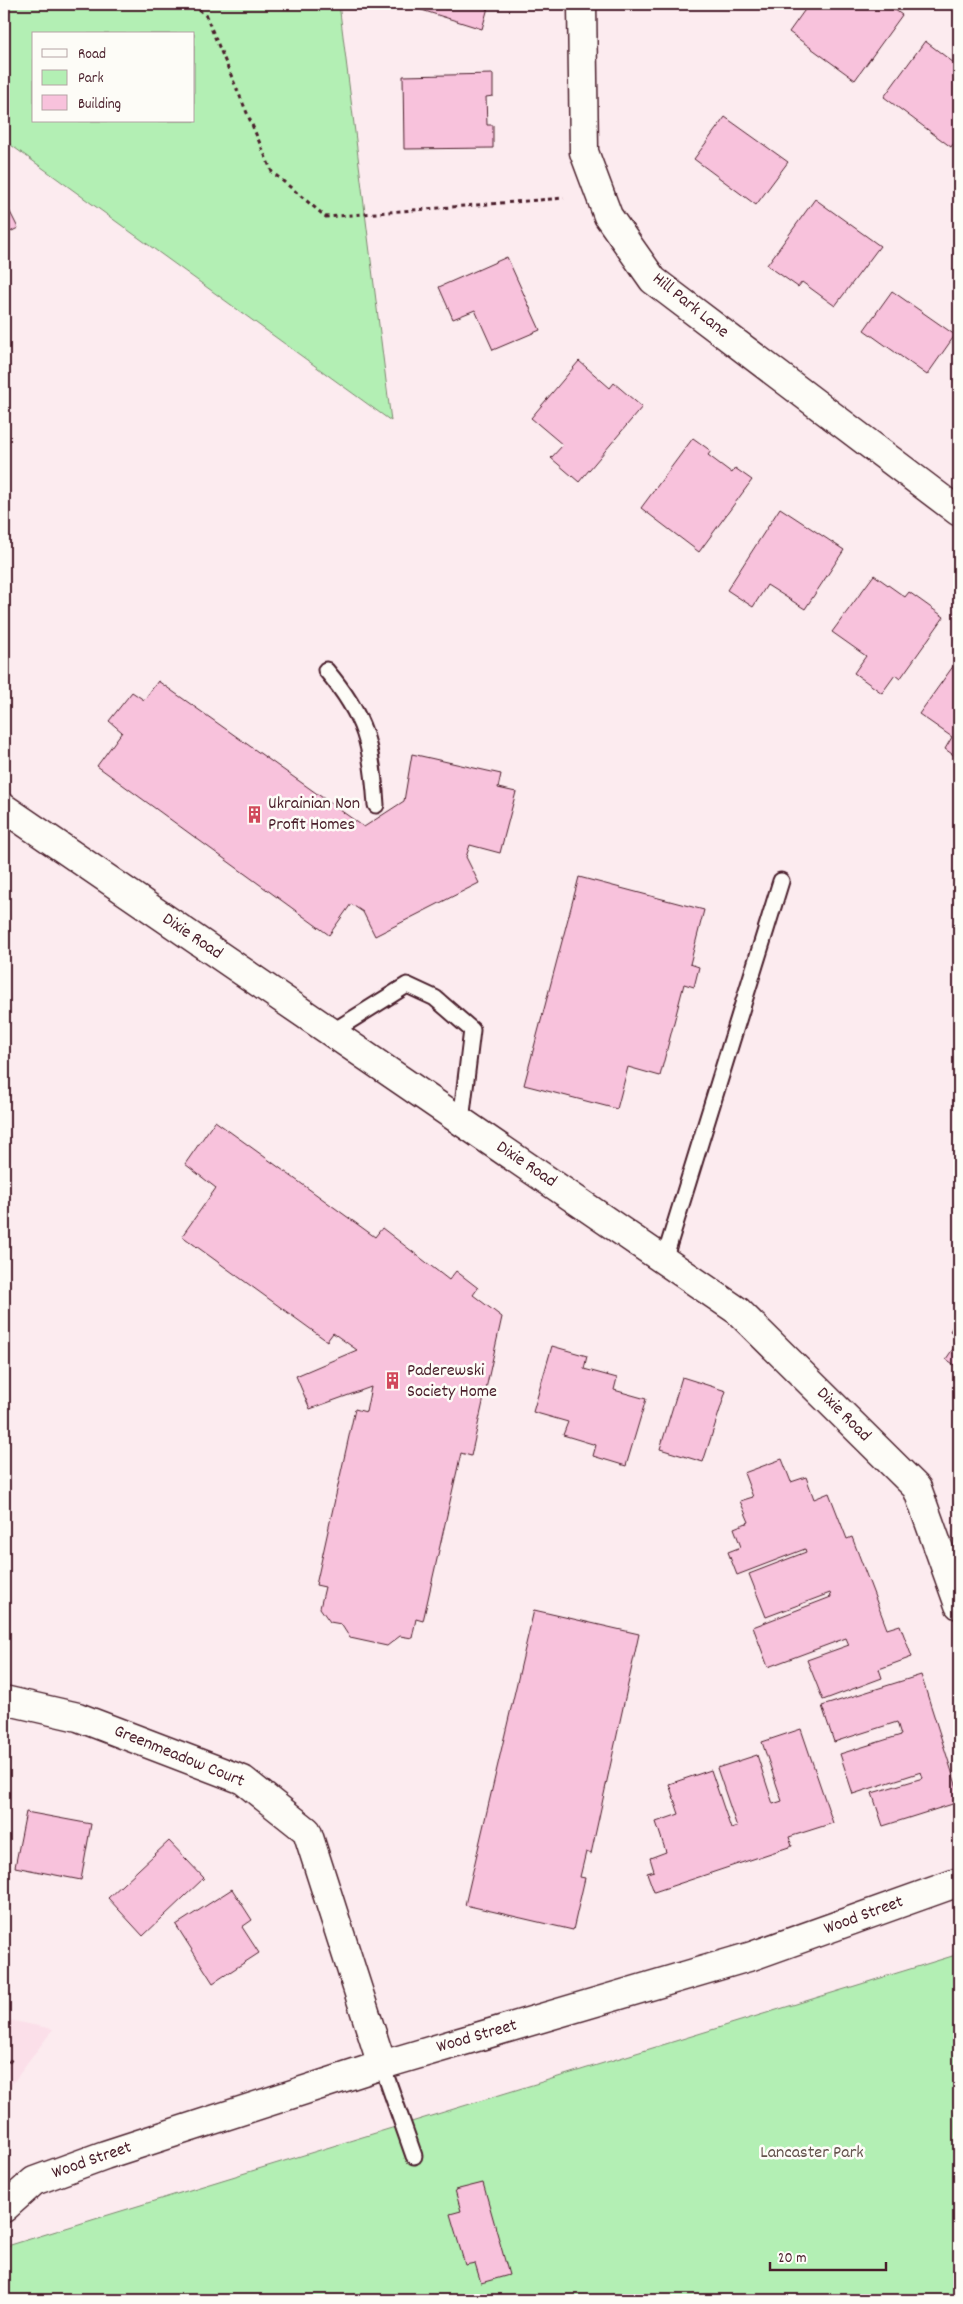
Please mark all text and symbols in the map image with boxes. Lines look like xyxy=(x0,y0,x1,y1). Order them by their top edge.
legend xyxy=(32,32,195,122)
text: Road xyxy=(78,44,106,66)
text: Park xyxy=(78,68,104,90)
text: Building xyxy=(78,94,121,116)
street label: Hill Park Lane xyxy=(646,267,734,345)
place label: Ukrainian Non Profit Homes xyxy=(268,792,360,838)
building icon: Ukrainian Non Profit Homes xyxy=(244,804,264,824)
street label: Dixie Road xyxy=(157,908,227,966)
street label: Dixie Road xyxy=(491,1136,561,1194)
place label: Paderewski Society Home xyxy=(407,1359,497,1405)
building icon: Paderewski Society Home xyxy=(383,1371,403,1391)
street label: Dixie Road xyxy=(810,1382,876,1448)
street label: Greenmeadow Court xyxy=(110,1719,248,1795)
street label: Wood Street xyxy=(821,1890,907,1942)
street label: Wood Street xyxy=(434,2013,521,2060)
street label: Wood Street xyxy=(49,2136,135,2186)
park label: Lancaster Park xyxy=(760,2141,864,2166)
scale bar xyxy=(770,2239,887,2271)
text: 20 m xyxy=(778,2248,806,2270)

